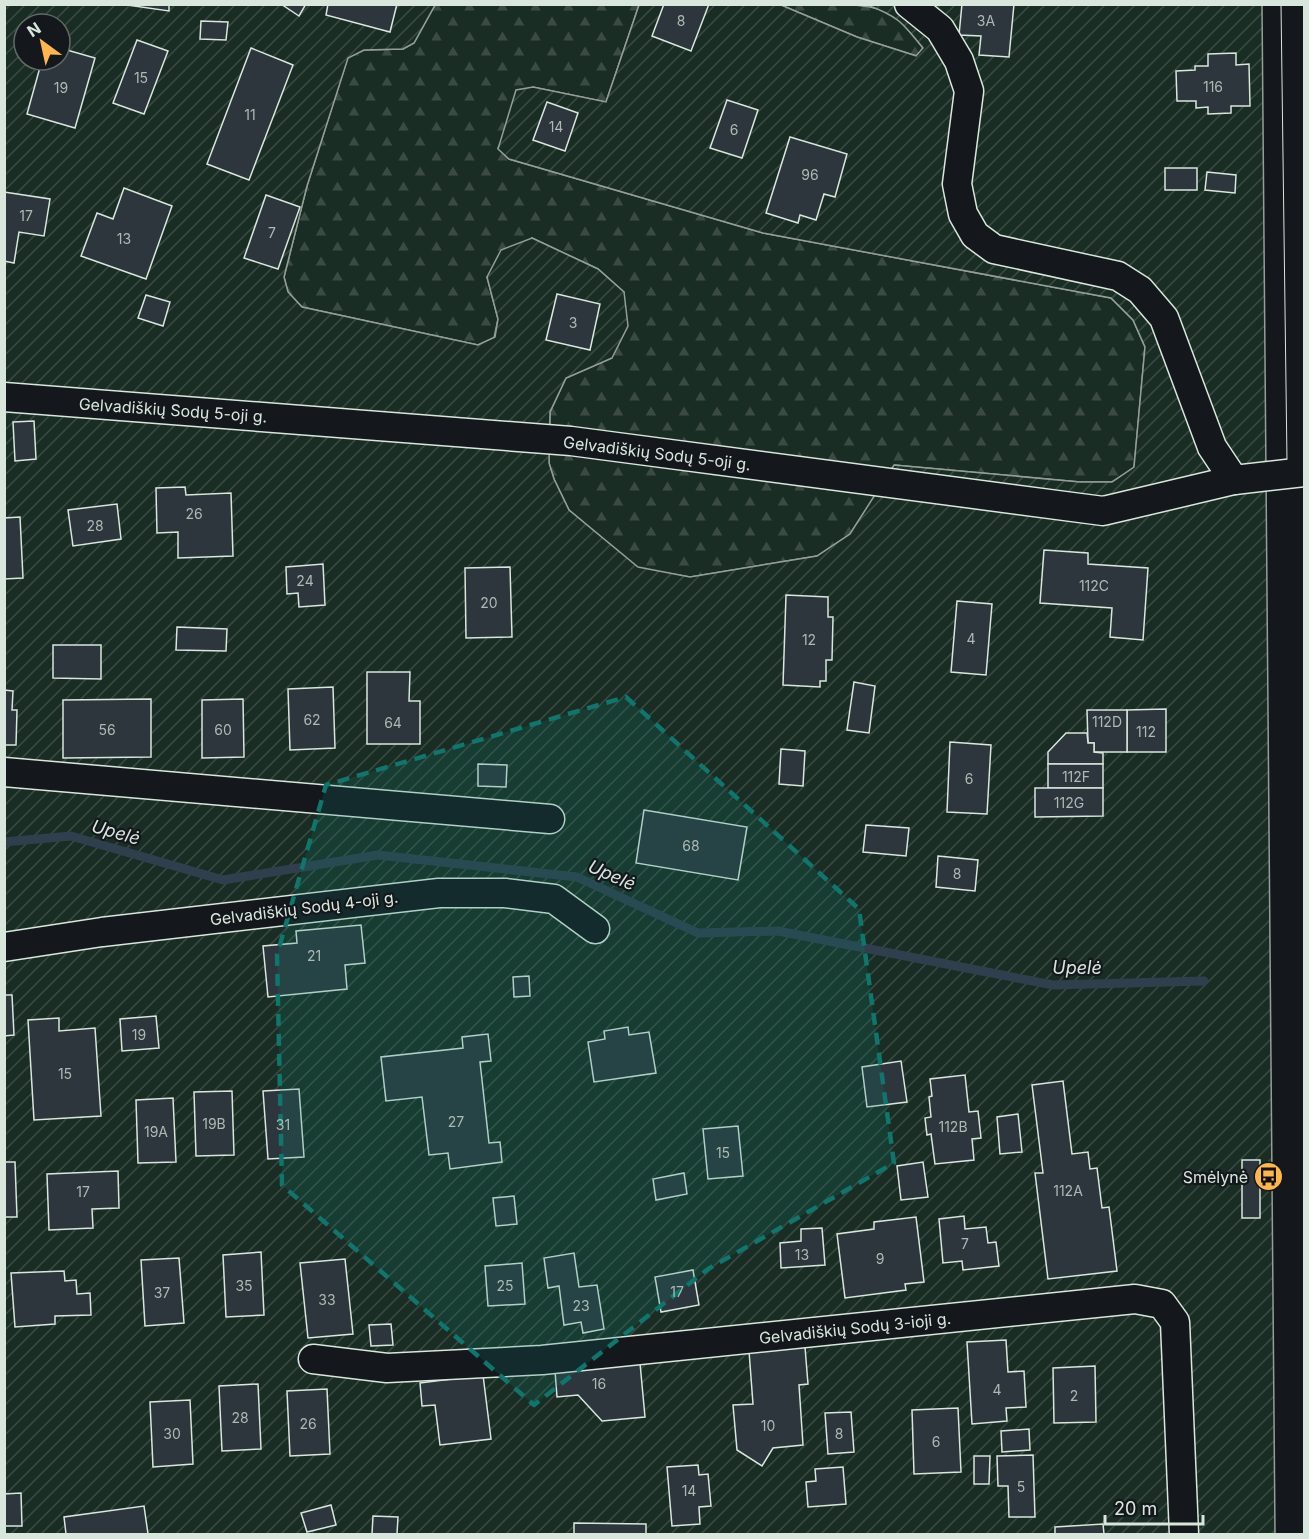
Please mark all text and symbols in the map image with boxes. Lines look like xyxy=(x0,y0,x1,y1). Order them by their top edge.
north arrow xyxy=(12,12,72,72)
house number: 8 xyxy=(677,12,685,29)
house number: 3A xyxy=(977,12,995,29)
text: N xyxy=(23,18,44,41)
house number: 15 xyxy=(134,69,148,86)
house number: 116 xyxy=(1203,78,1223,95)
house number: 19 xyxy=(54,79,68,96)
house number: 11 xyxy=(244,106,256,123)
house number: 14 xyxy=(549,118,563,135)
house number: 6 xyxy=(730,121,738,138)
house number: 96 xyxy=(801,166,819,183)
house number: 17 xyxy=(19,207,33,224)
house number: 7 xyxy=(268,224,276,241)
house number: 13 xyxy=(117,230,131,247)
house number: 3 xyxy=(569,314,577,331)
street label: Gelvadiškių Sodų 5-oji g. xyxy=(78,393,268,427)
street label: Gelvadiškių Sodų 5-oji g. xyxy=(562,432,752,474)
house number: 26 xyxy=(185,505,203,522)
house number: 28 xyxy=(86,517,104,534)
house number: 24 xyxy=(296,572,314,589)
house number: 112C xyxy=(1079,577,1109,594)
house number: 20 xyxy=(480,594,498,611)
house number: 4 xyxy=(966,630,976,647)
house number: 12 xyxy=(802,631,816,648)
house number: 62 xyxy=(303,711,321,728)
house number: 112D xyxy=(1092,713,1122,730)
house number: 64 xyxy=(384,714,402,731)
house number: 56 xyxy=(98,721,116,738)
house number: 60 xyxy=(214,721,232,738)
house number: 112 xyxy=(1136,723,1156,740)
house number: 112F xyxy=(1062,768,1090,785)
house number: 6 xyxy=(965,770,973,787)
house number: 112G xyxy=(1054,794,1084,811)
water label: Upelė xyxy=(89,815,143,849)
house number: 68 xyxy=(682,837,700,854)
water label: Upelė xyxy=(585,855,639,895)
house number: 8 xyxy=(953,865,961,882)
street label: Gelvadiškių Sodų 4-oji g. xyxy=(209,887,399,929)
house number: 21 xyxy=(307,947,321,964)
water label: Upelė xyxy=(1052,957,1102,978)
house number: 19 xyxy=(132,1026,146,1043)
house number: 15 xyxy=(58,1065,72,1082)
house number: 27 xyxy=(448,1113,464,1130)
house number: 19B xyxy=(202,1115,226,1132)
house number: 31 xyxy=(276,1116,290,1133)
house number: 112B xyxy=(938,1118,968,1135)
house number: 19A xyxy=(144,1123,168,1140)
house number: 15 xyxy=(716,1144,730,1161)
bus stop icon: Smėlynė xyxy=(1253,1161,1285,1193)
place label: Smėlynė xyxy=(1183,1167,1248,1187)
house number: 112A xyxy=(1053,1182,1083,1199)
house number: 17 xyxy=(76,1183,90,1200)
house number: 7 xyxy=(961,1235,969,1252)
house number: 13 xyxy=(795,1246,809,1263)
house number: 9 xyxy=(876,1250,884,1267)
house number: 35 xyxy=(235,1277,253,1294)
house number: 25 xyxy=(496,1277,514,1294)
house number: 17 xyxy=(670,1283,684,1300)
house number: 37 xyxy=(154,1284,170,1301)
house number: 33 xyxy=(318,1291,336,1308)
house number: 23 xyxy=(572,1297,590,1314)
street label: Gelvadiškių Sodų 3-ioji g. xyxy=(758,1308,952,1348)
house number: 16 xyxy=(592,1375,606,1392)
house number: 4 xyxy=(992,1381,1002,1398)
house number: 2 xyxy=(1070,1387,1078,1404)
house number: 28 xyxy=(231,1409,249,1426)
house number: 26 xyxy=(299,1415,317,1432)
house number: 10 xyxy=(761,1417,775,1434)
house number: 30 xyxy=(163,1425,181,1442)
house number: 8 xyxy=(835,1425,843,1442)
house number: 6 xyxy=(932,1433,940,1450)
house number: 5 xyxy=(1017,1478,1025,1495)
house number: 14 xyxy=(682,1482,696,1499)
scale bar xyxy=(1105,1488,1202,1526)
text: 20 m xyxy=(1114,1498,1157,1519)

